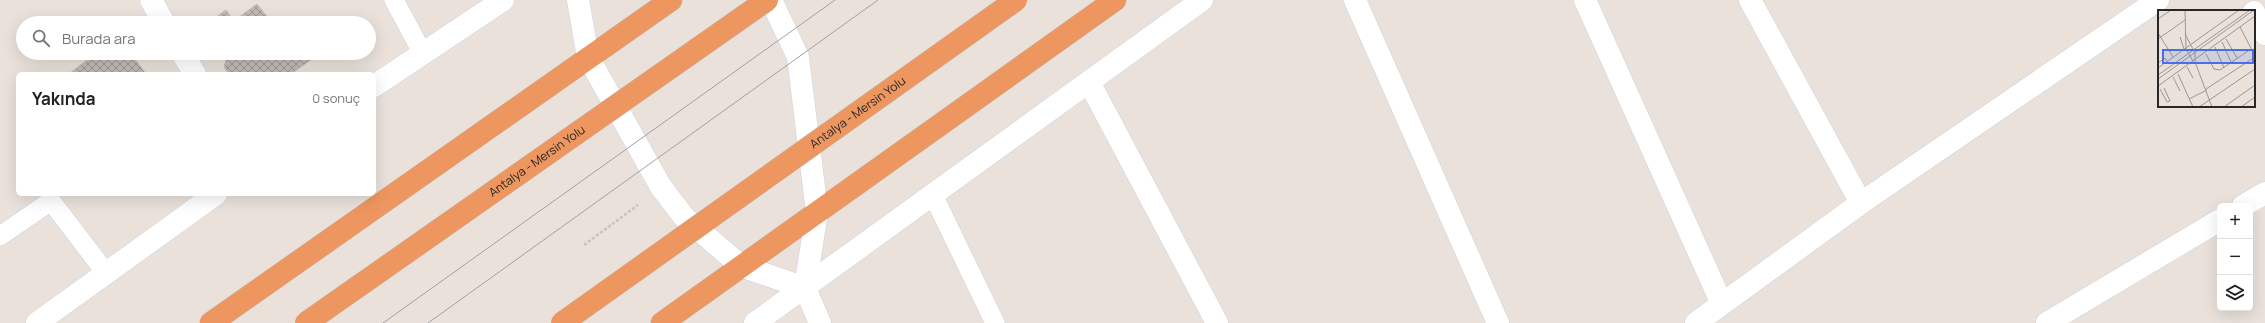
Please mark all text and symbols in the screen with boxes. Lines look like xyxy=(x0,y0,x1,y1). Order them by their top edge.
inset map xyxy=(2158,10,2255,107)
search box xyxy=(16,16,376,60)
icon: search xyxy=(30,27,52,49)
text: Burada ara xyxy=(62,28,136,49)
street label: Antalya - Mersin Yolu xyxy=(806,72,909,152)
text: Yakında xyxy=(32,87,96,110)
text: 0 sonuç xyxy=(312,89,360,107)
street label: Antalya - Mersin Yolu xyxy=(485,121,588,201)
map controls xyxy=(2217,203,2253,311)
button: + xyxy=(2217,203,2253,239)
button: − xyxy=(2217,239,2253,275)
button: layers xyxy=(2217,275,2253,311)

